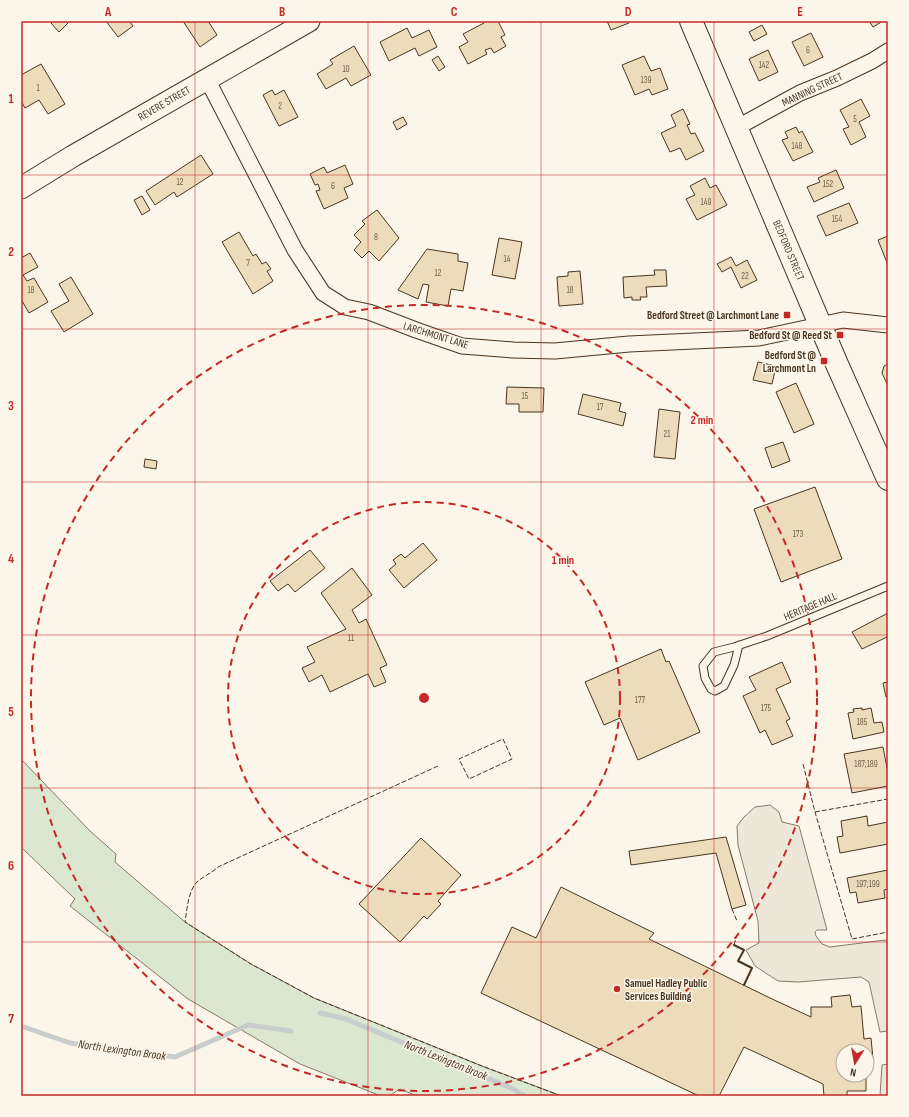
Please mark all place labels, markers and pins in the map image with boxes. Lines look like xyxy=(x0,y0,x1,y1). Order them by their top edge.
place label: Bedford Street @ Larchmont Lane xyxy=(647,309,779,322)
marker: Bedford Street @ Larchmont Lane xyxy=(782,310,792,320)
place label: Bedford St @ Reed St xyxy=(749,329,832,342)
marker: Bedford St @ Reed St xyxy=(835,330,845,340)
place label: Bedford St @ Larchmont Ln xyxy=(763,349,817,375)
marker: Bedford St @ Larchmont Ln xyxy=(819,356,829,366)
centre of rings xyxy=(417,691,431,705)
place label: Samuel Hadley Public Services Building xyxy=(625,977,708,1003)
marker: Samuel Hadley Public Services Building xyxy=(612,984,622,994)

